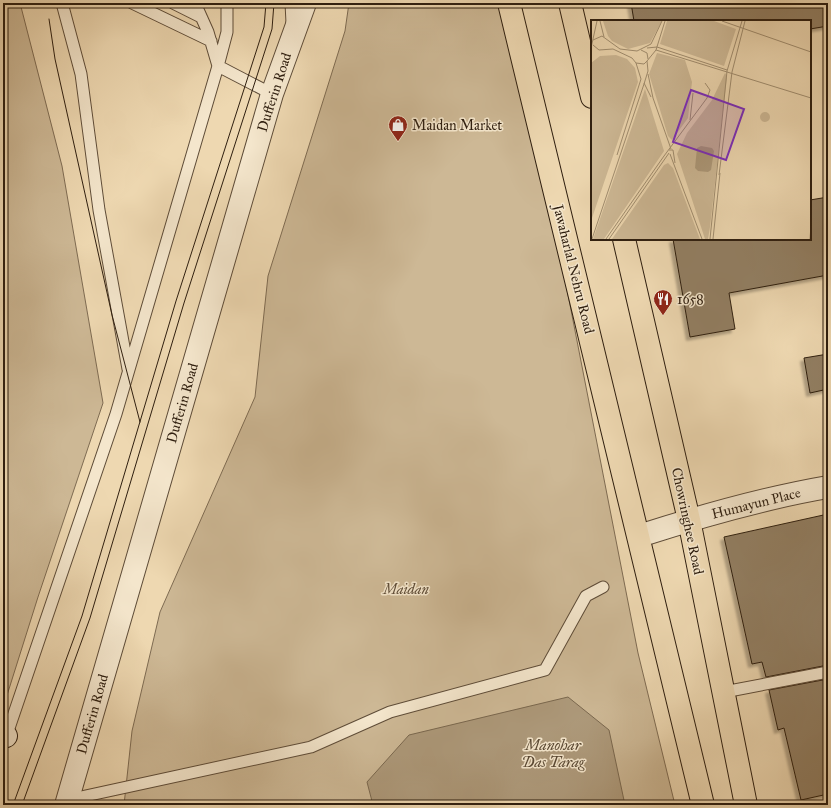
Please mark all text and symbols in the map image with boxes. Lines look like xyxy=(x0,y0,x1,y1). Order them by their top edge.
inset map xyxy=(591,20,811,240)
street label: Dufferin Road xyxy=(254,50,295,134)
shop icon: Maidan Market xyxy=(387,114,409,142)
place label: Maidan Market xyxy=(412,117,502,134)
street label: Jawaharlal Nehru Road xyxy=(548,201,598,336)
restaurant icon: 1658 xyxy=(652,288,674,316)
place label: 1658 xyxy=(677,291,704,308)
street label: Dufferin Road xyxy=(163,361,202,445)
street label: Chowringhee Road xyxy=(668,466,707,576)
street label: Humayun Place xyxy=(710,484,802,523)
park label: Maidan xyxy=(381,581,430,598)
street label: Dufferin Road xyxy=(73,672,112,756)
water label: Manohar Das Tarag xyxy=(521,736,586,771)

